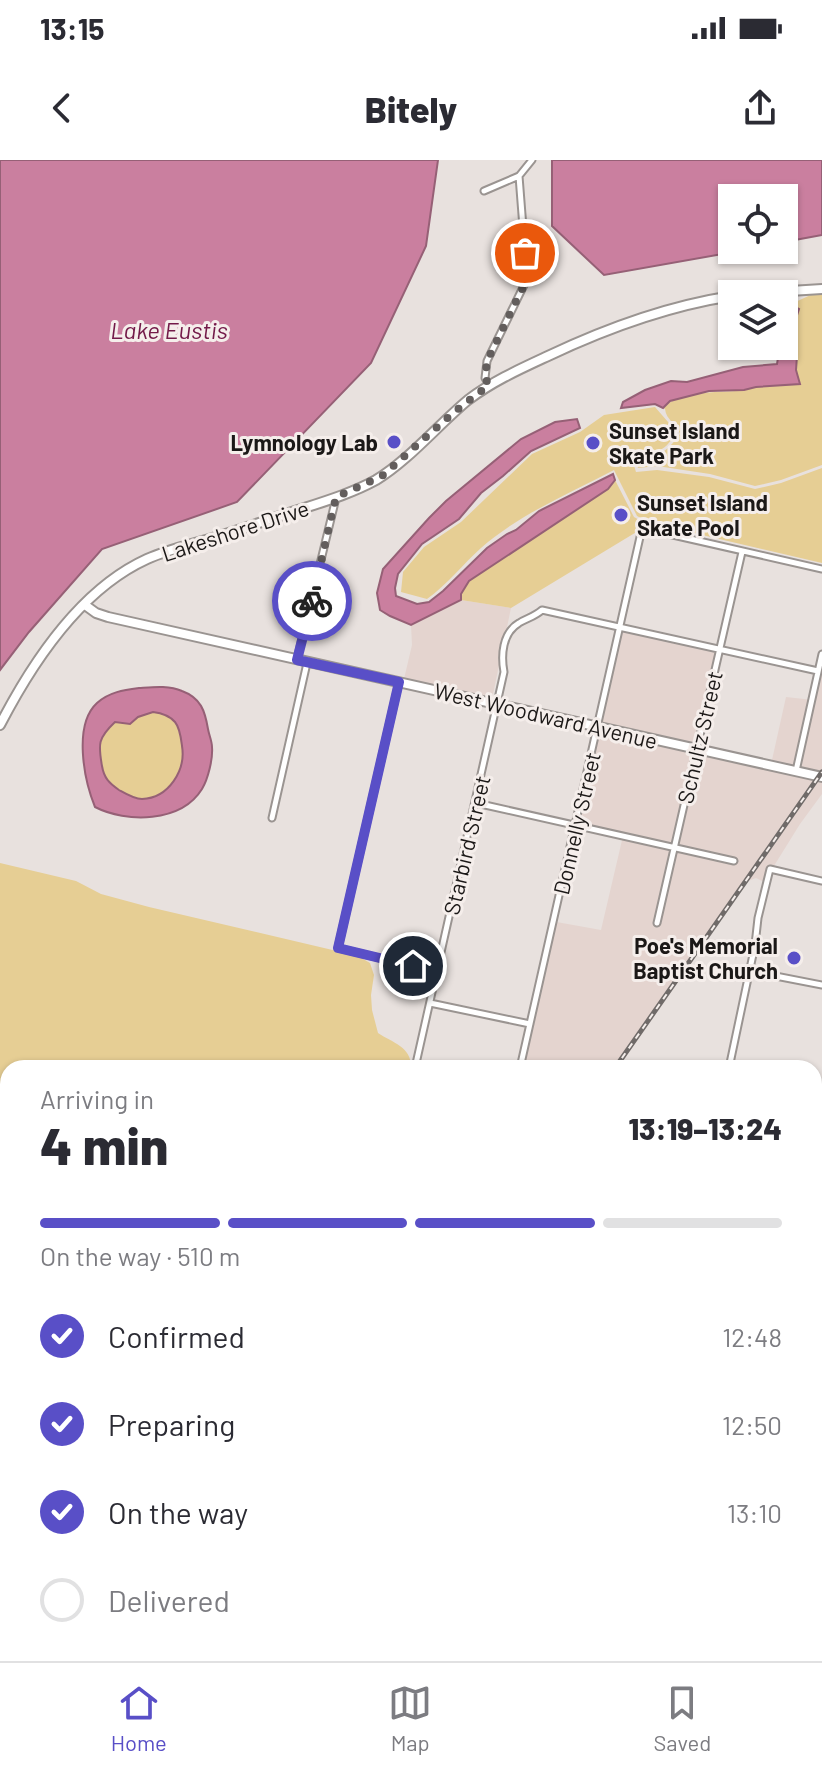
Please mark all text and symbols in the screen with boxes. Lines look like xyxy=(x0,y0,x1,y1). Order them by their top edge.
text: 13:15 xyxy=(40,10,105,46)
icon: back xyxy=(40,86,84,130)
icon: share xyxy=(738,86,782,130)
text: Bitely xyxy=(365,87,457,130)
map controls xyxy=(718,184,798,360)
button: locate xyxy=(718,184,798,264)
pin xyxy=(491,219,559,287)
icon: bag xyxy=(503,231,547,275)
button: layers xyxy=(718,280,798,360)
water label: Lake Eustis xyxy=(110,315,228,344)
place label: Sunset Island Skate Park xyxy=(609,417,740,468)
place label: Lymnology Lab xyxy=(230,429,378,455)
marker: Lymnology Lab xyxy=(385,433,403,451)
marker: Sunset Island Skate Park xyxy=(584,434,602,452)
place label: Sunset Island Skate Pool xyxy=(637,489,768,540)
street label: Lakeshore Drive xyxy=(158,494,312,566)
marker: Sunset Island Skate Pool xyxy=(612,506,630,524)
courier xyxy=(272,561,352,641)
icon: bike xyxy=(290,579,334,623)
street label: Schultz Street xyxy=(671,668,727,806)
street label: West Woodward Avenue xyxy=(432,677,660,753)
street label: Donnelly Street xyxy=(547,749,605,897)
street label: Starbird Street xyxy=(437,773,495,917)
pin xyxy=(379,932,447,1000)
place label: Poe's Memorial Baptist Church xyxy=(633,932,778,983)
icon: home xyxy=(391,944,435,988)
marker: Poe's Memorial Baptist Church xyxy=(785,949,803,967)
text: Arriving in xyxy=(40,1083,154,1114)
text: 13:19–13:24 xyxy=(628,1110,782,1146)
text: 4 min xyxy=(40,1113,168,1175)
text: On the way · 510 m xyxy=(40,1240,240,1271)
icon: check xyxy=(40,1314,84,1358)
text: Confirmed xyxy=(108,1318,245,1354)
text: 12:48 xyxy=(722,1321,782,1352)
icon: check xyxy=(40,1402,84,1446)
text: Preparing xyxy=(108,1406,235,1442)
text: 12:50 xyxy=(722,1409,782,1440)
icon: check xyxy=(40,1490,84,1534)
text: On the way xyxy=(108,1494,248,1530)
text: 13:10 xyxy=(727,1497,782,1528)
text: Delivered xyxy=(108,1582,230,1618)
tab: Home xyxy=(111,1681,167,1755)
tab: Map xyxy=(388,1681,432,1755)
tab: Saved xyxy=(654,1681,711,1755)

